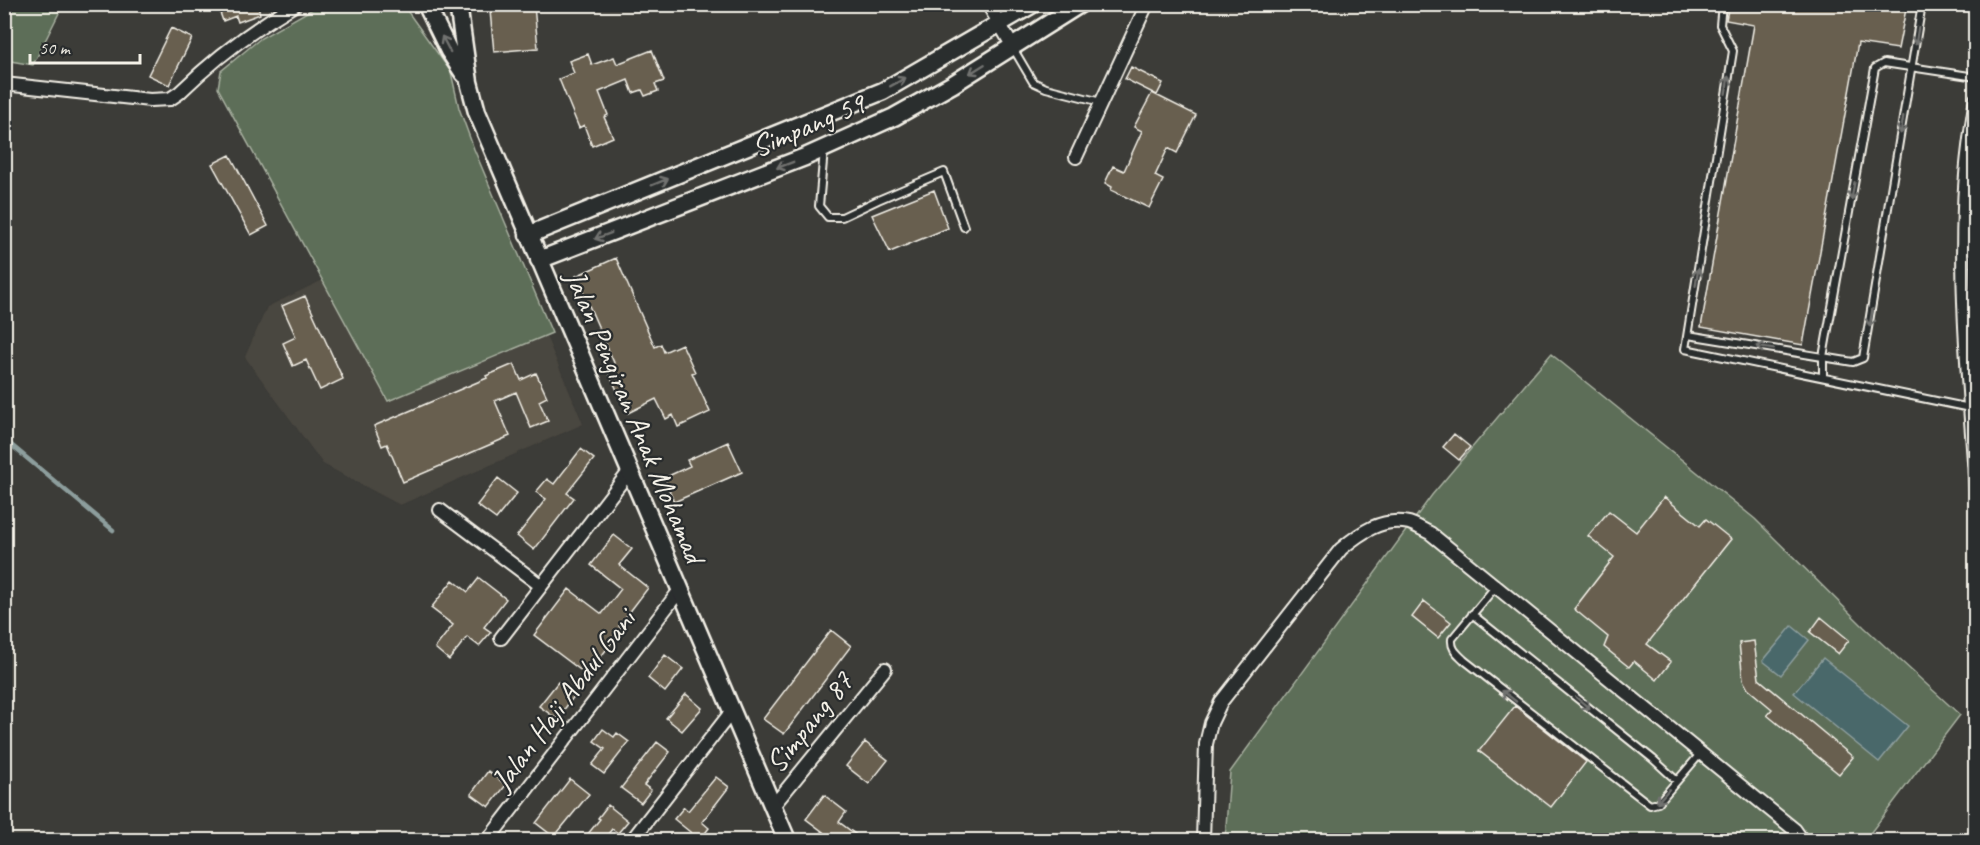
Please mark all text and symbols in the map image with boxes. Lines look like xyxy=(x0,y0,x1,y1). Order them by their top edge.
one-way arrow xyxy=(1911,26,1922,45)
scale bar xyxy=(30,27,140,65)
one-way arrow xyxy=(440,36,451,54)
text: 50 m xyxy=(39,37,72,59)
one-way arrow xyxy=(969,63,986,75)
one-way arrow xyxy=(1722,75,1733,95)
one-way arrow xyxy=(889,76,906,88)
street label: Simpang 59 xyxy=(746,83,873,166)
one-way arrow xyxy=(1896,115,1907,135)
one-way arrow xyxy=(776,161,794,172)
one-way arrow xyxy=(651,176,669,187)
one-way arrow xyxy=(1847,181,1858,201)
one-way arrow xyxy=(594,231,612,242)
street label: Jalan Pengiran Anak Mohamad xyxy=(555,262,716,572)
one-way arrow xyxy=(1692,268,1703,288)
one-way arrow xyxy=(1865,308,1876,327)
one-way arrow xyxy=(1756,342,1775,353)
street label: Jalan Haji Abdul Gani xyxy=(481,599,646,800)
street label: Simpang 87 xyxy=(757,662,862,780)
one-way arrow xyxy=(1501,689,1517,702)
one-way arrow xyxy=(1575,697,1591,710)
one-way arrow xyxy=(1656,789,1670,804)

